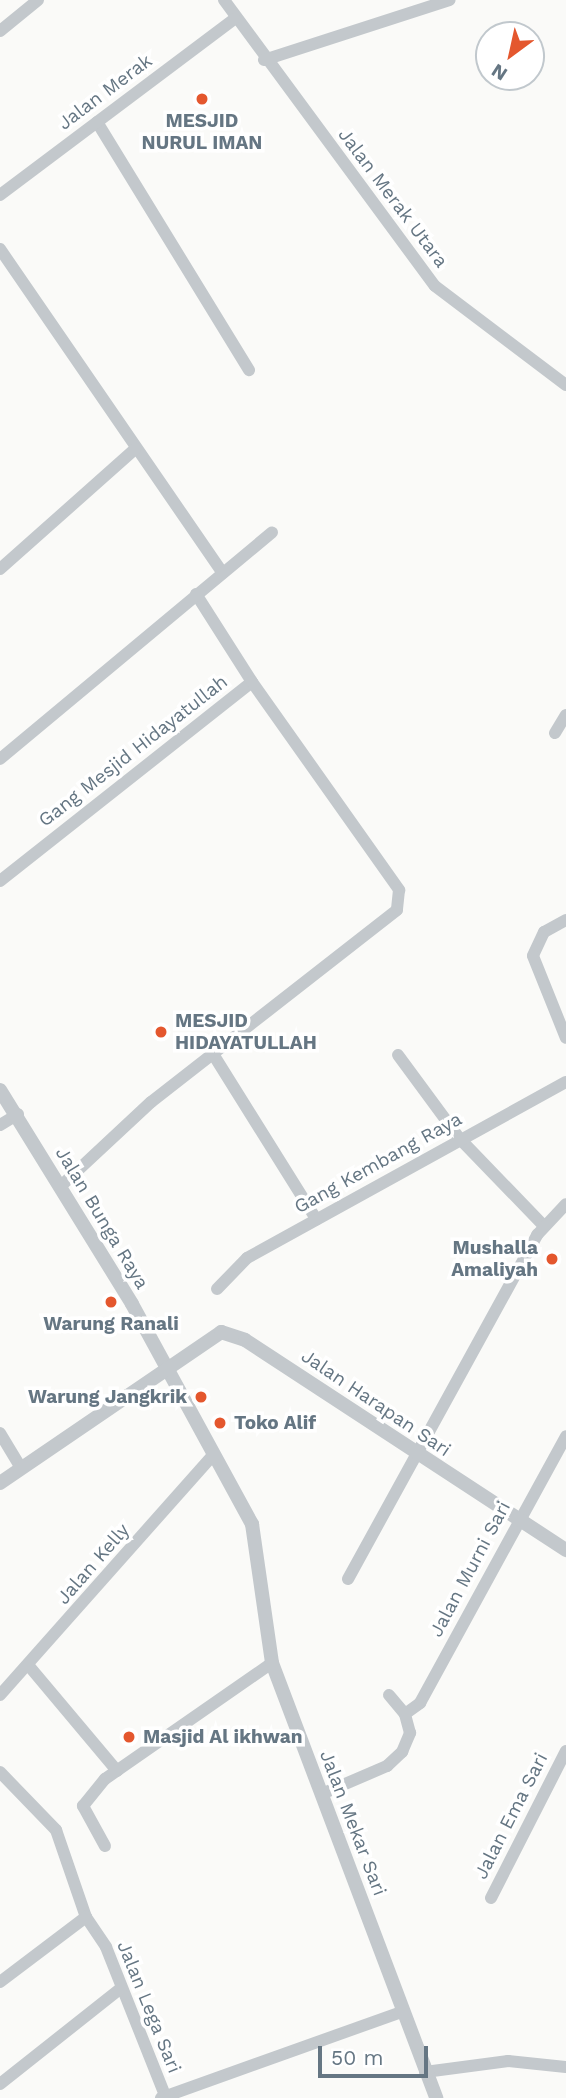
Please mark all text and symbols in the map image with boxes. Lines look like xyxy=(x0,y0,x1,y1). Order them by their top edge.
north arrow xyxy=(475,21,545,91)
street label: Jalan Merak xyxy=(53,49,157,135)
text: N xyxy=(487,59,512,86)
marker: MESJID NURUL IMAN xyxy=(194,91,210,107)
place label: MESJID NURUL IMAN xyxy=(141,110,263,154)
street label: Jalan Merak Utara xyxy=(333,124,453,272)
street label: Gang Mesjid Hidayatullah xyxy=(34,670,232,832)
place label: MESJID HIDAYATULLAH xyxy=(175,1010,317,1054)
marker: MESJID HIDAYATULLAH xyxy=(153,1024,169,1040)
street label: Gang Kembang Raya xyxy=(290,1108,466,1218)
street label: Jalan Bunga Raya xyxy=(50,1143,154,1293)
place label: Mushalla Amaliyah xyxy=(451,1237,538,1281)
marker: Mushalla Amaliyah xyxy=(544,1251,560,1267)
marker: Warung Ranali xyxy=(103,1294,119,1310)
place label: Warung Ranali xyxy=(43,1313,179,1335)
street label: Jalan Harapan Sari xyxy=(297,1345,455,1461)
place label: Warung Jangkrik xyxy=(28,1386,187,1408)
marker: Warung Jangkrik xyxy=(193,1389,209,1405)
place label: Toko Alif xyxy=(234,1412,317,1434)
marker: Toko Alif xyxy=(212,1415,228,1431)
street label: Jalan Murni Sari xyxy=(425,1497,515,1641)
street label: Jalan Kelly xyxy=(52,1519,134,1609)
place label: Masjid Al ikhwan xyxy=(143,1726,303,1748)
marker: Masjid Al ikhwan xyxy=(121,1729,137,1745)
street label: Jalan Mekar Sari xyxy=(315,1747,391,1899)
street label: Jalan Ema Sari xyxy=(469,1749,553,1883)
street label: Jalan Lega Sari xyxy=(112,1937,186,2077)
scale bar xyxy=(321,2032,431,2076)
text: 50 m xyxy=(331,2045,383,2070)

